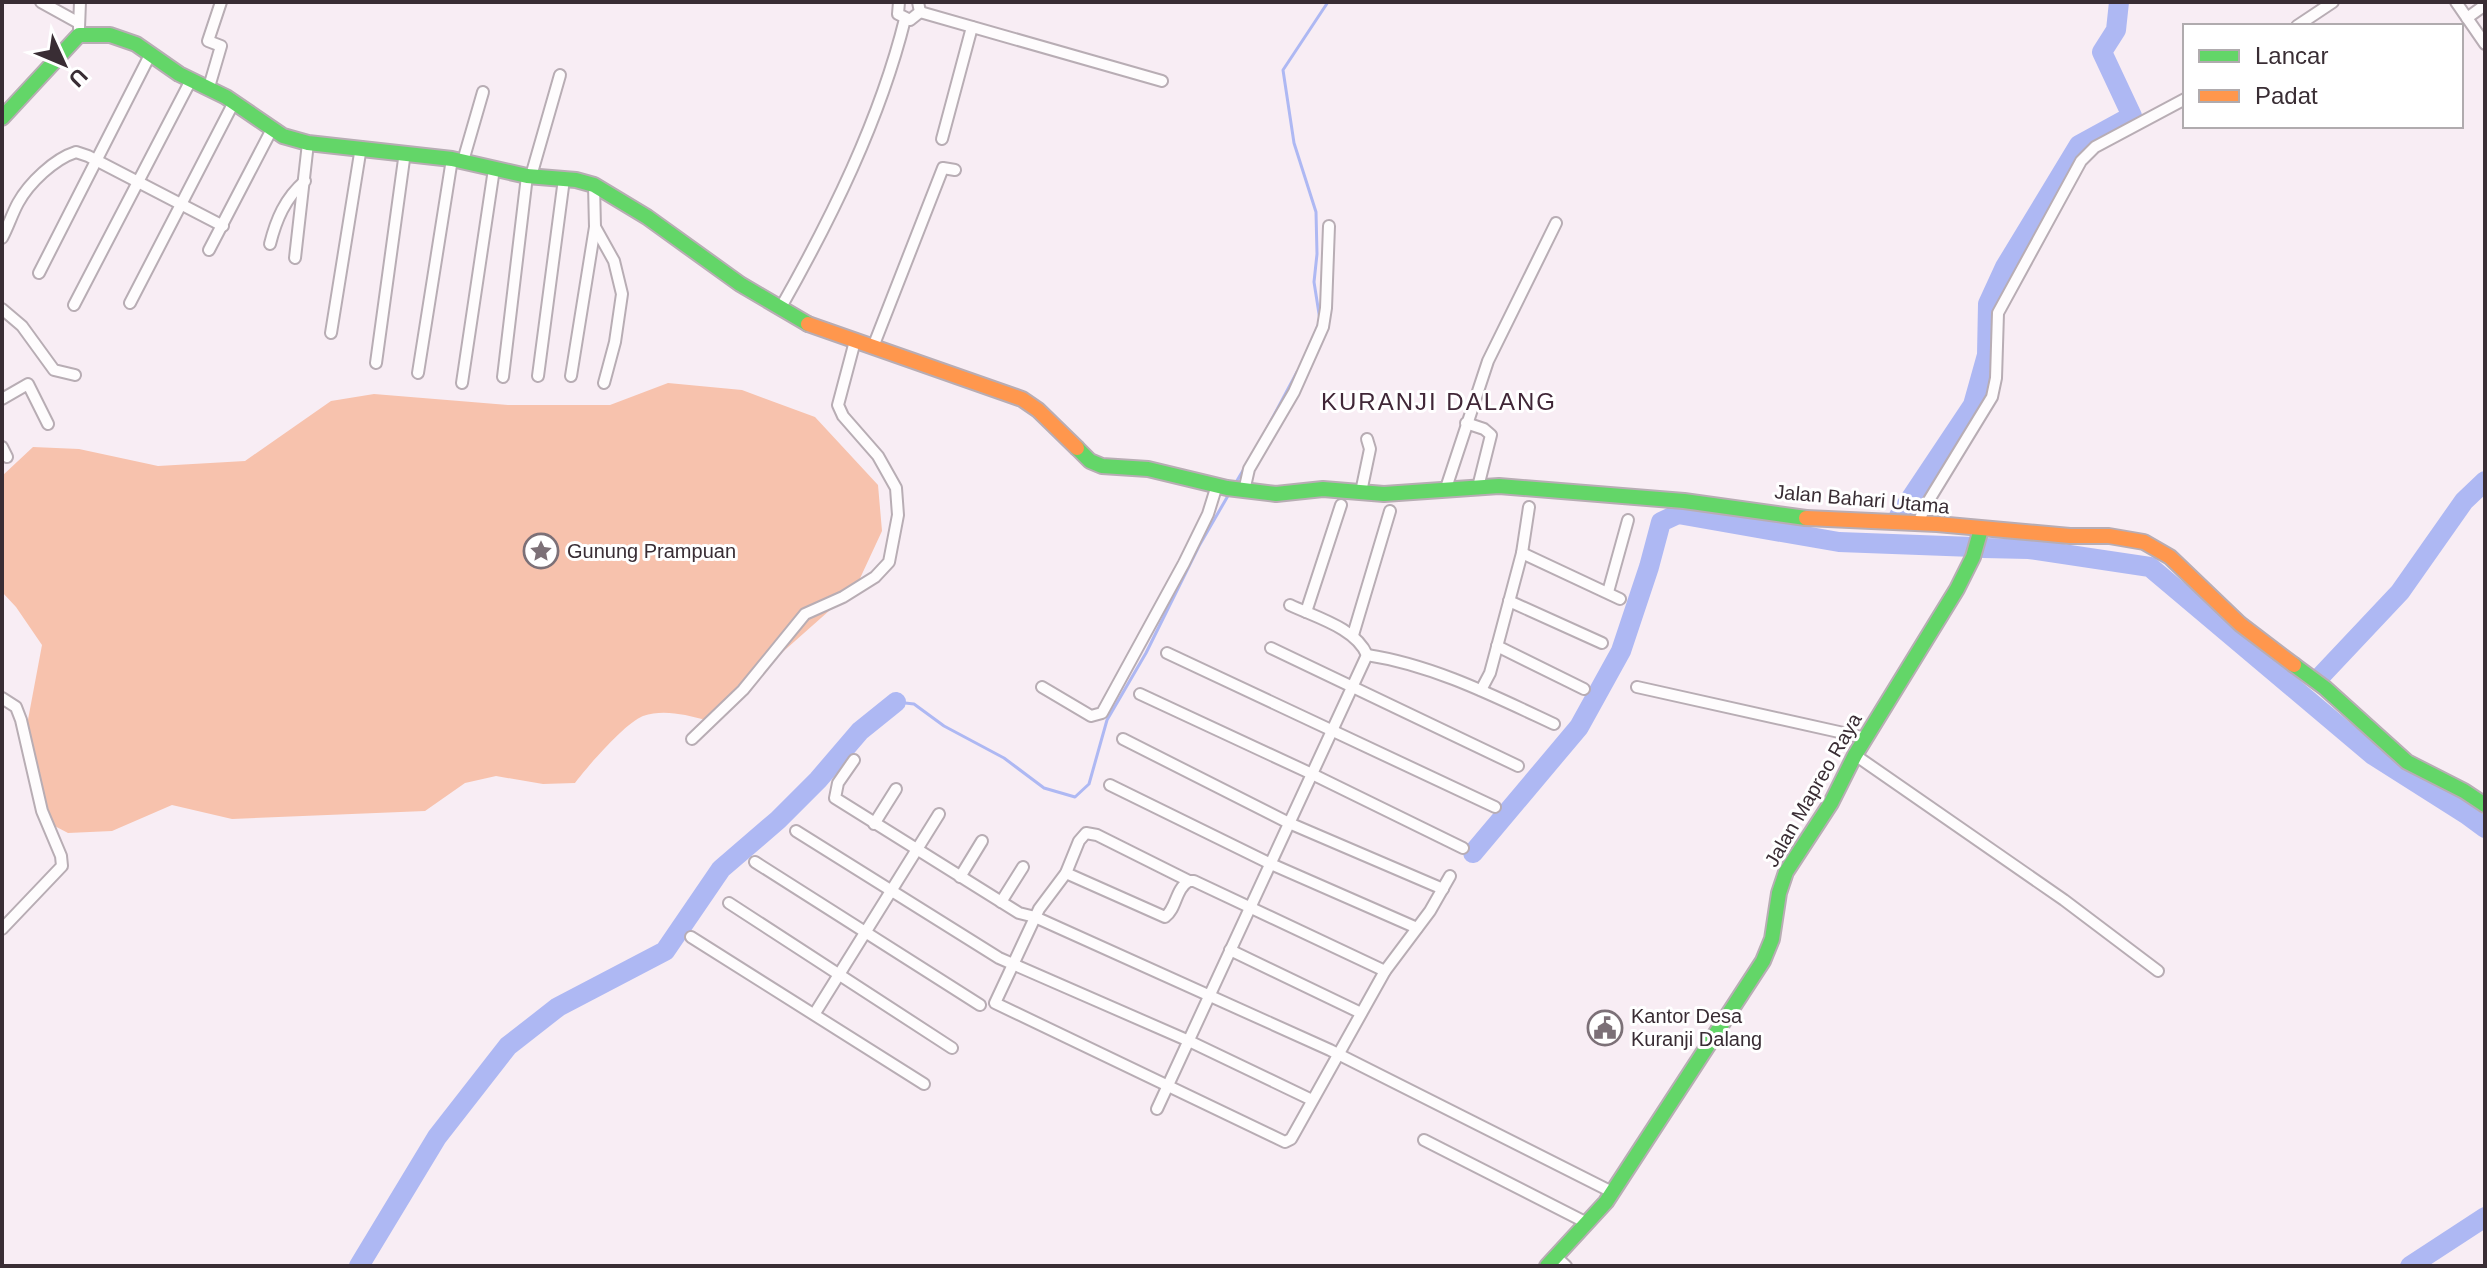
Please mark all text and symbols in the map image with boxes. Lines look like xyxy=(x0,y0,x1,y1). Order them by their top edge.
north arrow xyxy=(24,24,104,104)
legend xyxy=(2183,24,2463,128)
text: Lancar xyxy=(2255,42,2328,69)
text: U xyxy=(64,63,93,92)
text: Padat xyxy=(2255,82,2318,109)
district label: KURANJI DALANG xyxy=(1321,388,1557,415)
street label: Jalan Bahari Utama xyxy=(1774,480,1951,518)
place icon: Gunung Prampuan xyxy=(522,532,560,570)
place label: Gunung Prampuan xyxy=(567,540,736,562)
street label: Jalan Mapreo Raya xyxy=(1760,709,1866,871)
place label: Kantor Desa Kuranji Dalang xyxy=(1631,1005,1762,1050)
public building icon: Kantor Desa Kuranji Dalang xyxy=(1586,1009,1624,1047)

